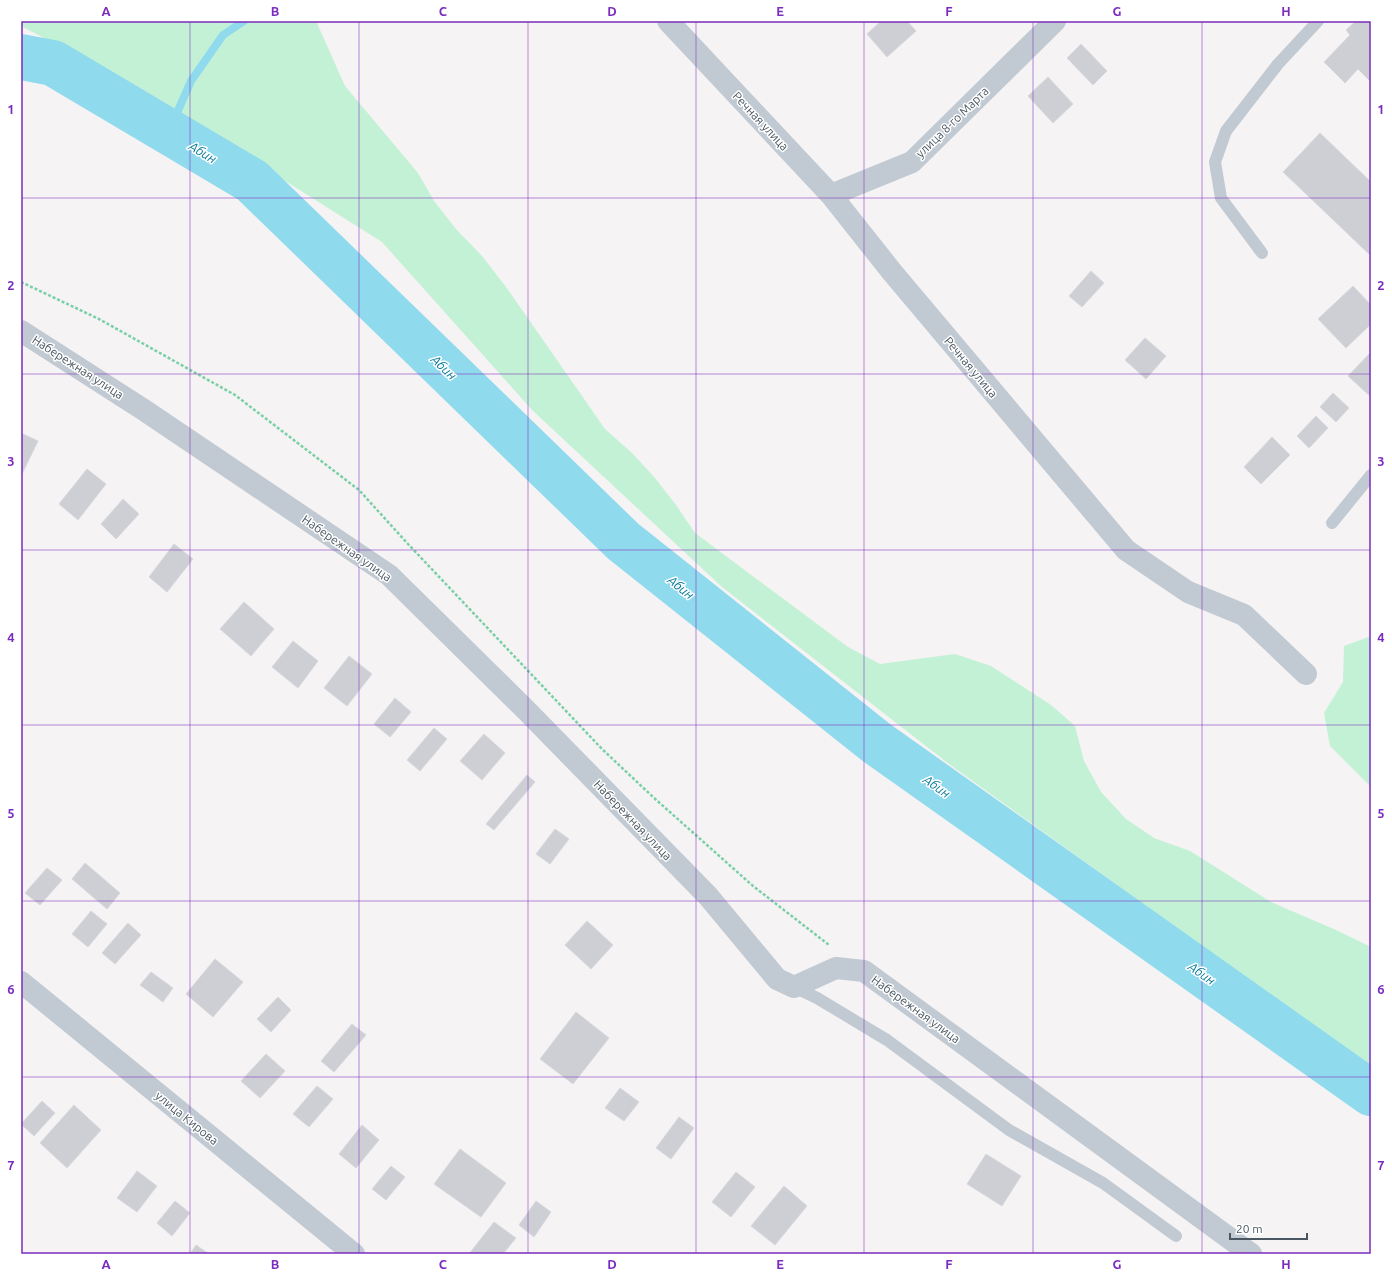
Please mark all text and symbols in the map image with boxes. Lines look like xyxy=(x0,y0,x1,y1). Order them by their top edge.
text: A xyxy=(101,4,111,18)
text: B xyxy=(271,4,280,18)
text: C xyxy=(439,4,448,18)
text: D xyxy=(607,4,617,18)
text: E xyxy=(776,4,784,18)
text: F xyxy=(945,4,953,18)
text: G xyxy=(1113,4,1122,18)
text: H xyxy=(1281,4,1291,18)
street label: улица 8-го Марта xyxy=(913,84,991,160)
street label: Речная улица xyxy=(731,89,791,153)
text: 1 xyxy=(7,102,15,116)
text: 1 xyxy=(1377,102,1385,116)
water label: Абин xyxy=(186,138,219,166)
text: 2 xyxy=(7,278,15,292)
text: 2 xyxy=(1377,278,1385,292)
street label: Набережная улица xyxy=(30,333,126,401)
street label: Речная улица xyxy=(942,334,1000,400)
water label: Абин xyxy=(428,351,459,382)
text: 3 xyxy=(7,454,15,468)
text: 3 xyxy=(1377,454,1385,468)
street label: Набережная улица xyxy=(300,512,394,584)
water label: Абин xyxy=(664,572,697,602)
text: 4 xyxy=(7,630,15,644)
text: 4 xyxy=(1377,630,1385,644)
water label: Абин xyxy=(920,771,953,800)
street label: Набережная улица xyxy=(592,777,674,863)
text: 5 xyxy=(7,806,15,820)
text: 5 xyxy=(1377,806,1385,820)
water label: Абин xyxy=(1185,958,1218,987)
street label: Набережная улица xyxy=(869,973,963,1045)
text: 6 xyxy=(7,982,15,996)
text: 6 xyxy=(1377,982,1385,996)
street label: улица Кирова xyxy=(153,1089,221,1147)
text: 7 xyxy=(7,1158,15,1172)
text: 7 xyxy=(1377,1158,1385,1172)
scale bar xyxy=(1230,1215,1307,1241)
text: 20 m xyxy=(1236,1222,1263,1235)
text: A xyxy=(101,1257,111,1271)
text: B xyxy=(271,1257,280,1271)
text: C xyxy=(439,1257,448,1271)
text: D xyxy=(607,1257,617,1271)
text: E xyxy=(776,1257,784,1271)
text: F xyxy=(945,1257,953,1271)
text: G xyxy=(1113,1257,1122,1271)
text: H xyxy=(1281,1257,1291,1271)

